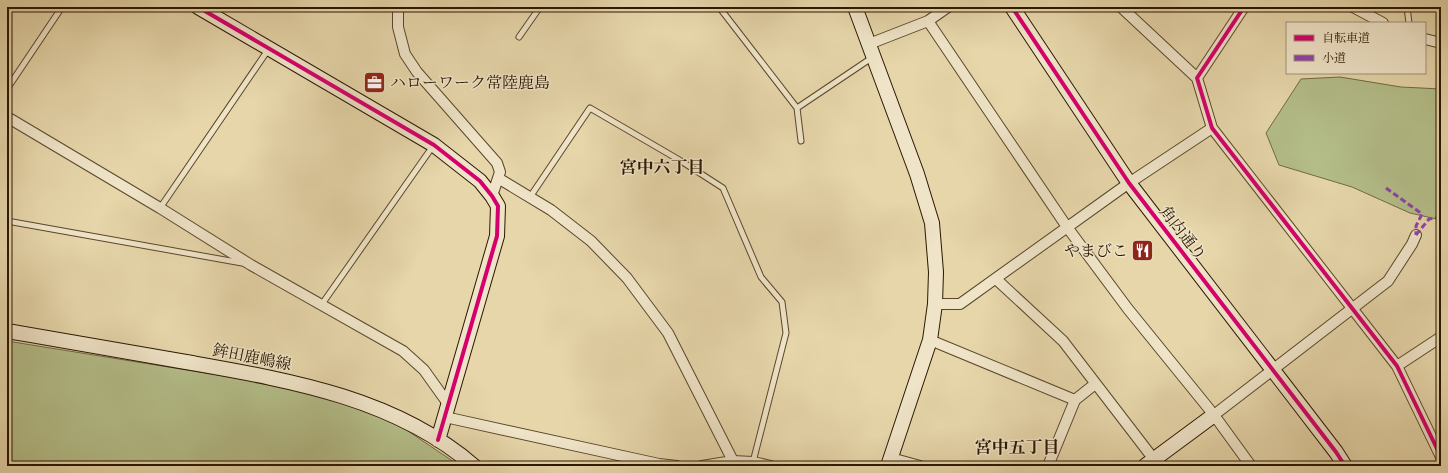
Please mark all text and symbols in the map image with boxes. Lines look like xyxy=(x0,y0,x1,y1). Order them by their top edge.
legend xyxy=(1286,22,1426,74)
text: 自転車道 xyxy=(1322,30,1370,46)
text: 小道 xyxy=(1322,50,1346,66)
office icon: ハローワーク常陸鹿島 xyxy=(362,69,388,95)
place label: ハローワーク常陸鹿島 xyxy=(390,72,550,93)
district label: 宮中六丁目 xyxy=(620,156,705,178)
street label: 角内通り xyxy=(1155,201,1211,265)
restaurant icon: やまびこ xyxy=(1130,237,1156,263)
place label: やまびこ xyxy=(1064,240,1128,261)
street label: 鉾田鹿嶋線 xyxy=(210,339,293,375)
district label: 宮中五丁目 xyxy=(975,436,1060,458)

